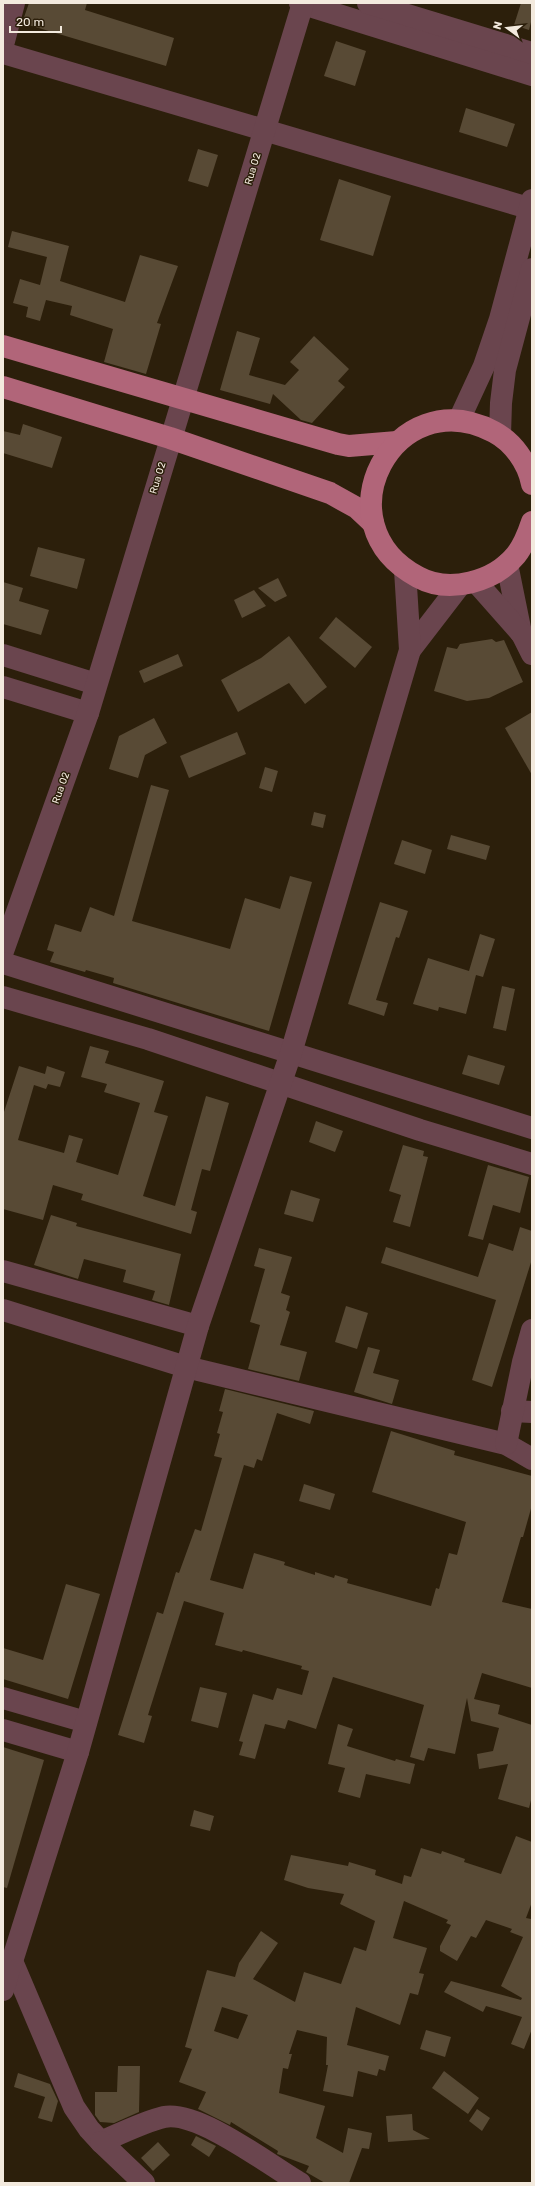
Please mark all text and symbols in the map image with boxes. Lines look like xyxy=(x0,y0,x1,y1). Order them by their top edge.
scale bar xyxy=(10,8,61,34)
north arrow xyxy=(487,8,527,48)
text: 20 m xyxy=(16,15,44,29)
text: N xyxy=(491,20,505,31)
street label: Rua 02 xyxy=(242,151,264,186)
street label: Rua 02 xyxy=(147,460,169,495)
street label: Rua 02 xyxy=(50,770,72,805)

